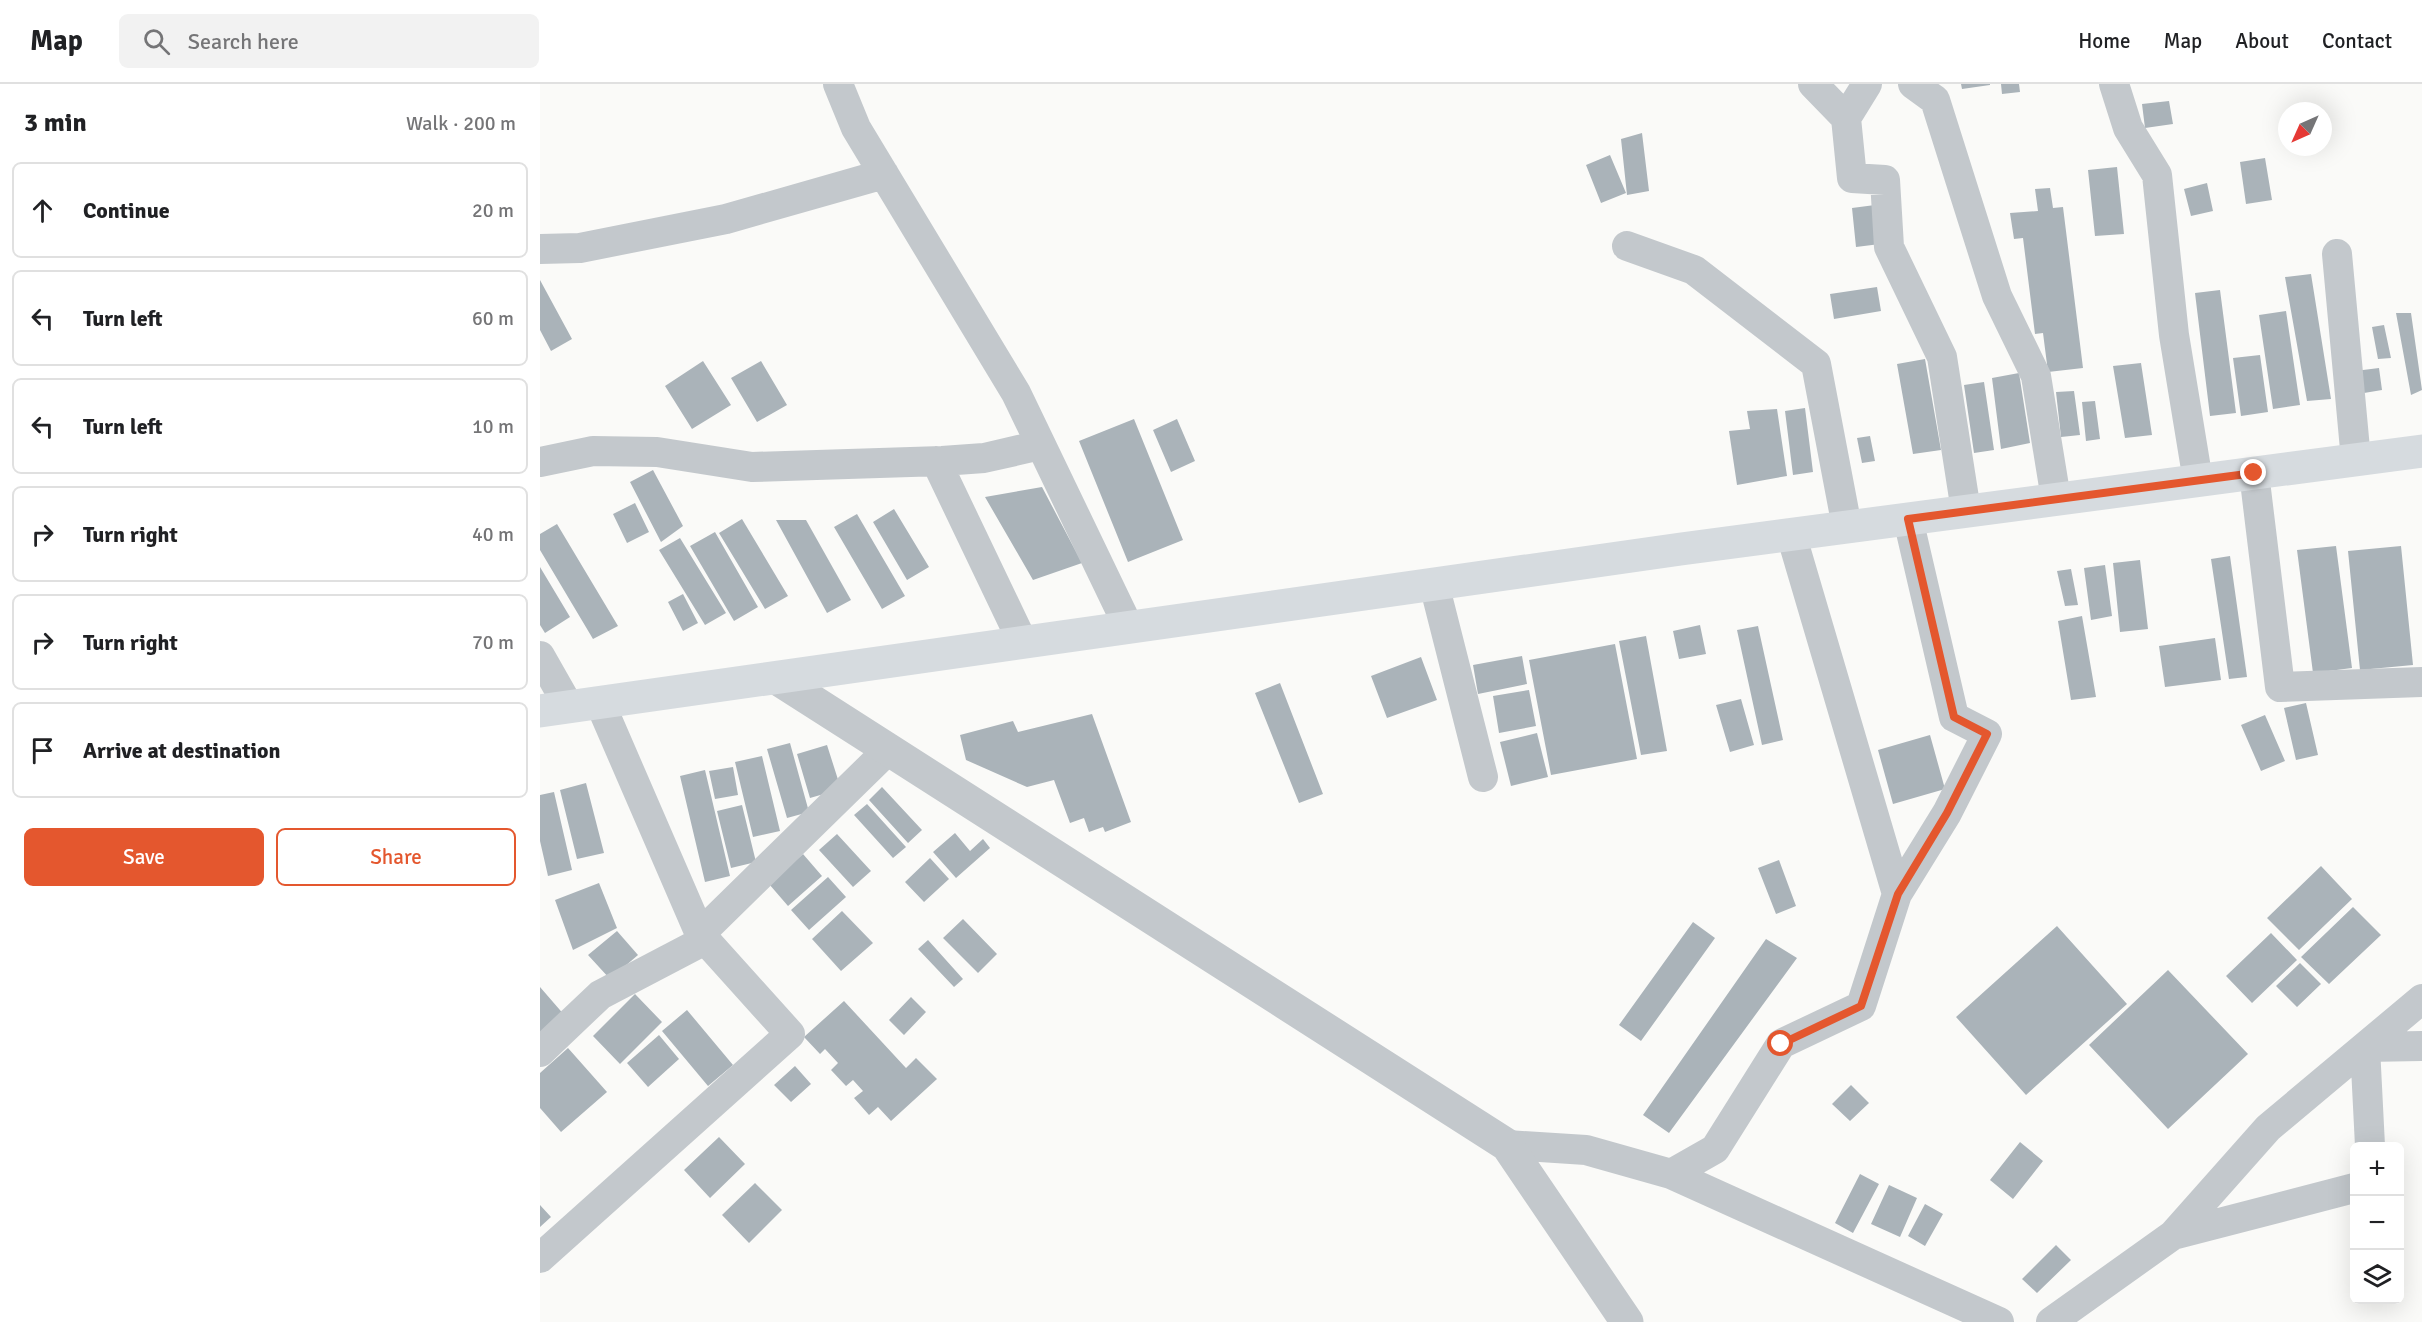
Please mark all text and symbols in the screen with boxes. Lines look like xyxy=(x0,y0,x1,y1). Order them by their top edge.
search box xyxy=(119,14,539,68)
text: Map xyxy=(30,24,83,58)
icon: search xyxy=(140,25,173,58)
text: Search here xyxy=(188,28,299,55)
text: Home xyxy=(2078,28,2131,54)
text: Map xyxy=(2164,28,2202,54)
text: About xyxy=(2235,28,2289,54)
text: Contact xyxy=(2322,28,2392,54)
north arrow xyxy=(2278,102,2332,156)
text: 3 min xyxy=(24,107,87,139)
text: Walk · 200 m xyxy=(406,111,516,136)
icon: ahead xyxy=(26,194,59,227)
text: Continue xyxy=(83,197,170,224)
text: 20 m xyxy=(472,198,514,223)
icon: left xyxy=(26,302,59,335)
text: Turn left xyxy=(83,305,163,332)
text: 60 m xyxy=(472,306,514,331)
icon: left xyxy=(26,410,59,443)
text: Turn left xyxy=(83,413,163,440)
text: 10 m xyxy=(472,414,514,439)
route end xyxy=(2240,459,2266,485)
icon: right xyxy=(26,518,59,551)
text: Turn right xyxy=(83,521,178,548)
text: 40 m xyxy=(472,522,514,547)
icon: right xyxy=(26,626,59,659)
text: Turn right xyxy=(83,629,178,656)
text: 70 m xyxy=(472,630,514,655)
icon: arrive xyxy=(26,734,59,767)
text: Arrive at destination xyxy=(83,737,280,764)
button: Save xyxy=(24,828,264,886)
button: Share xyxy=(276,828,516,886)
route start xyxy=(1767,1030,1793,1056)
map controls xyxy=(2350,1142,2404,1304)
button: + xyxy=(2350,1142,2404,1196)
button: − xyxy=(2350,1196,2404,1250)
button: layers xyxy=(2350,1250,2404,1304)

